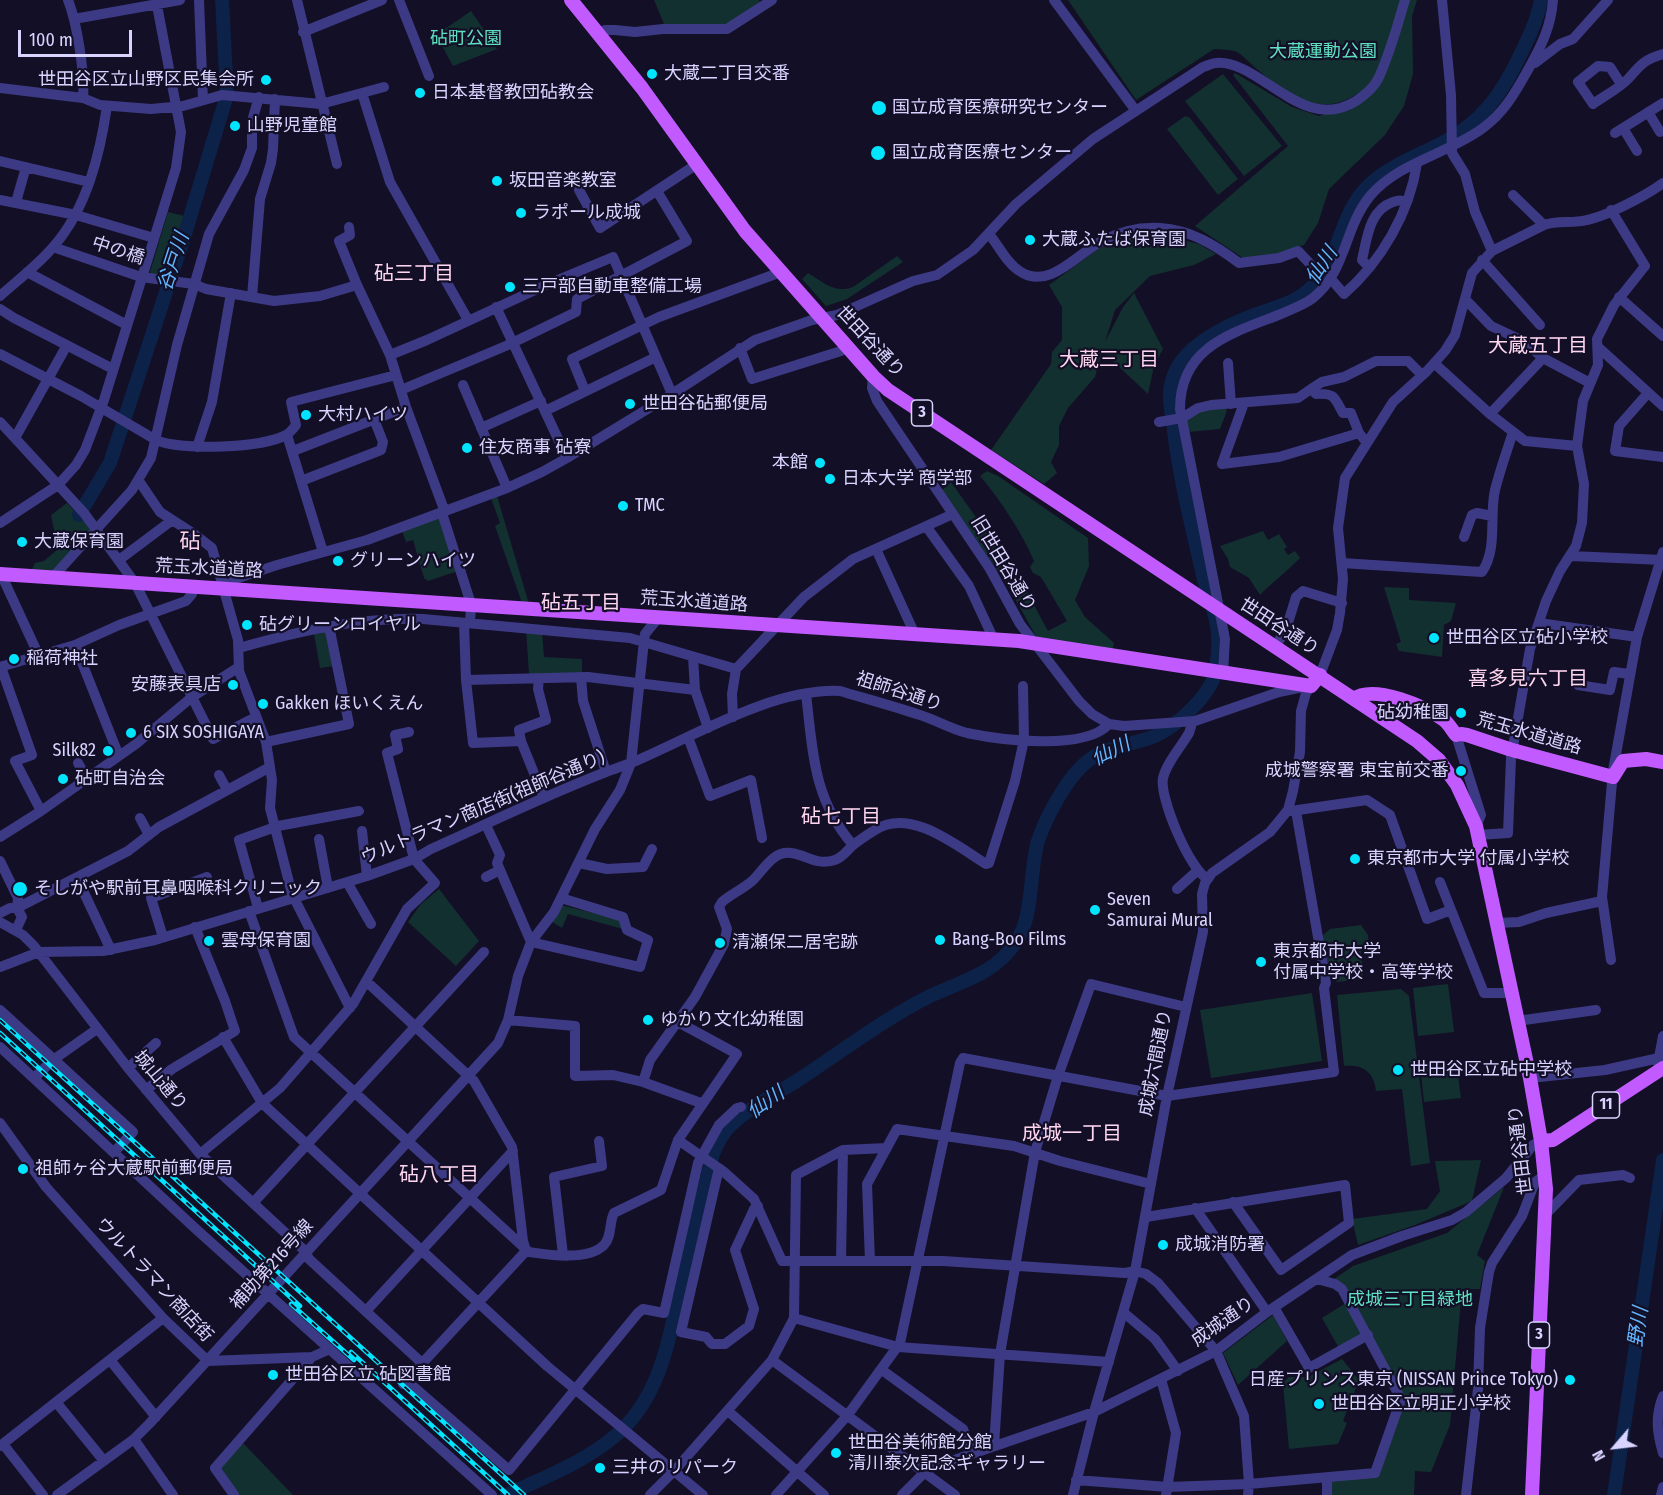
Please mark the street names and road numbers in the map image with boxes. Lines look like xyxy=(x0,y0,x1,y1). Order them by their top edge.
street label: 中の橋 xyxy=(89,232,147,270)
street label: 世田谷通り xyxy=(831,302,909,382)
road number: 3 xyxy=(912,400,932,426)
street label: 旧世田谷通り xyxy=(966,512,1040,616)
street label: 荒玉水道道路 xyxy=(155,555,263,583)
street label: 荒玉水道道路 xyxy=(639,587,749,617)
street label: 世田谷通り xyxy=(1235,593,1323,661)
street label: 祖師谷通り xyxy=(853,668,945,716)
street label: 荒玉水道道路 xyxy=(1474,709,1584,759)
street label: ウルトラマン商店街(祖師谷通り) xyxy=(358,747,608,869)
street label: 成城六間通り xyxy=(1135,1008,1177,1118)
street label: 城山通り xyxy=(129,1046,191,1116)
road number: 11 xyxy=(1592,1092,1620,1118)
street label: 世田谷通り xyxy=(1505,1104,1537,1196)
street label: ウルトラマン商店街 xyxy=(91,1213,217,1347)
street label: 補助第216号線 xyxy=(226,1216,318,1314)
street label: 成城通り xyxy=(1187,1293,1259,1351)
road number: 3 xyxy=(1528,1322,1550,1348)

